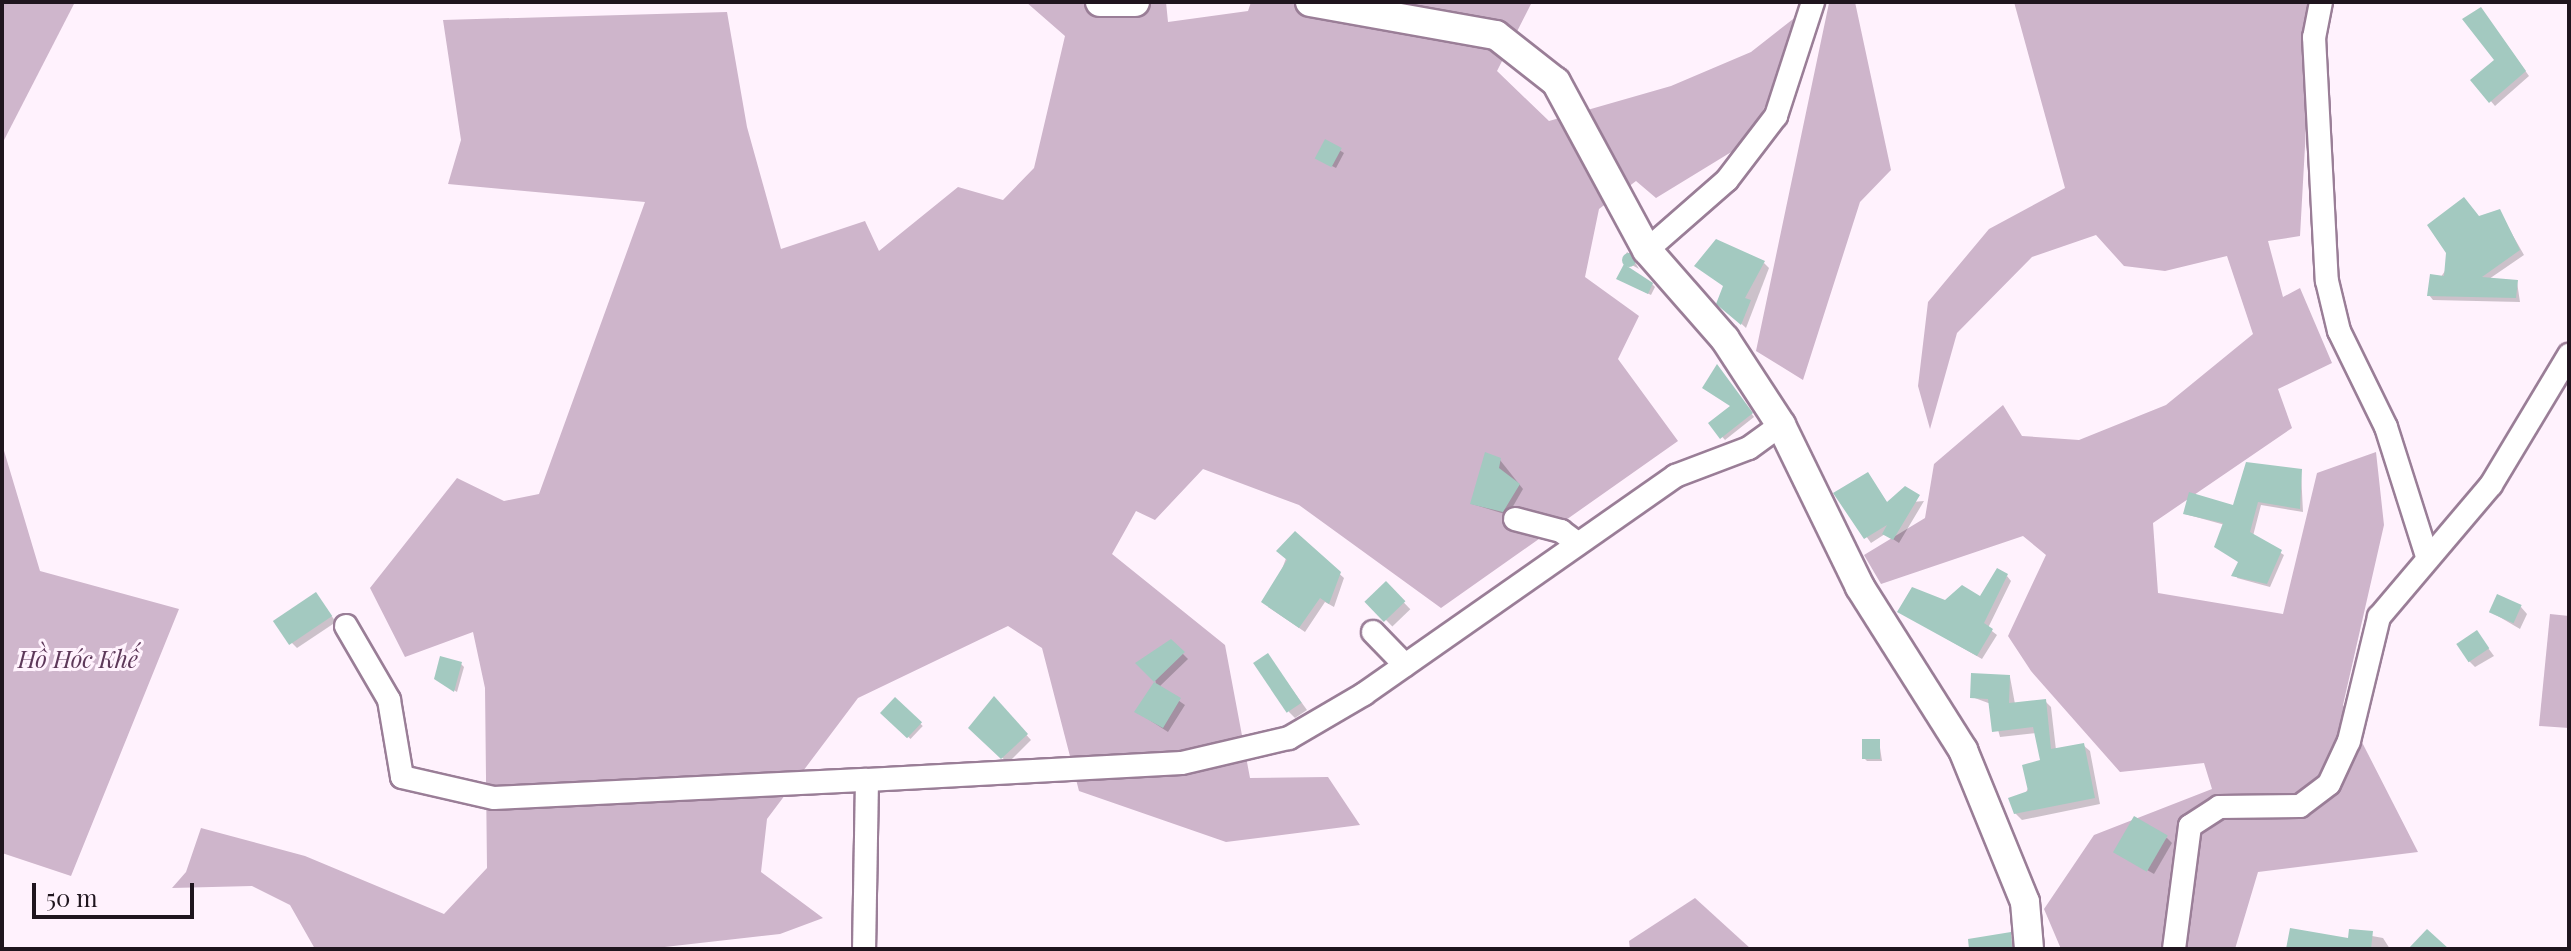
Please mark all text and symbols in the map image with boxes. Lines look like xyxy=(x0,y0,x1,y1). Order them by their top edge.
water label: Hồ Hóc Khế xyxy=(18,645,138,673)
scale bar xyxy=(36,867,198,917)
text: 50 m xyxy=(46,881,98,913)

